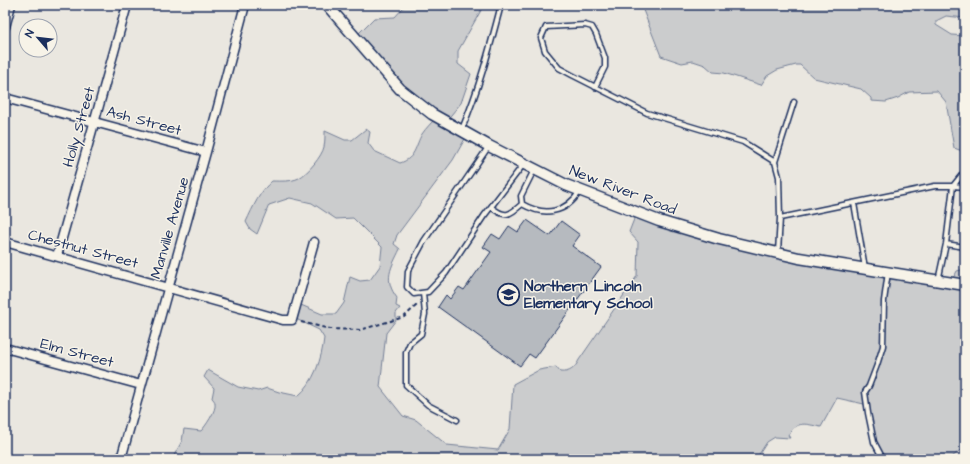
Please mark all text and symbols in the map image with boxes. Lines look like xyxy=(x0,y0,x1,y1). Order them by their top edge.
north arrow xyxy=(18,18,58,58)
text: N xyxy=(21,27,38,40)
street label: Holly Street xyxy=(58,84,101,170)
street label: Ash Street xyxy=(104,101,184,141)
street label: New River Road xyxy=(566,160,680,220)
street label: Manville Avenue xyxy=(145,175,195,281)
street label: Chestnut Street xyxy=(26,224,140,274)
place label: Northern Lincoln Elementary School xyxy=(524,276,653,315)
school or university icon: Northern Lincoln Elementary School xyxy=(496,282,522,308)
street label: Elm Street xyxy=(38,333,116,373)

